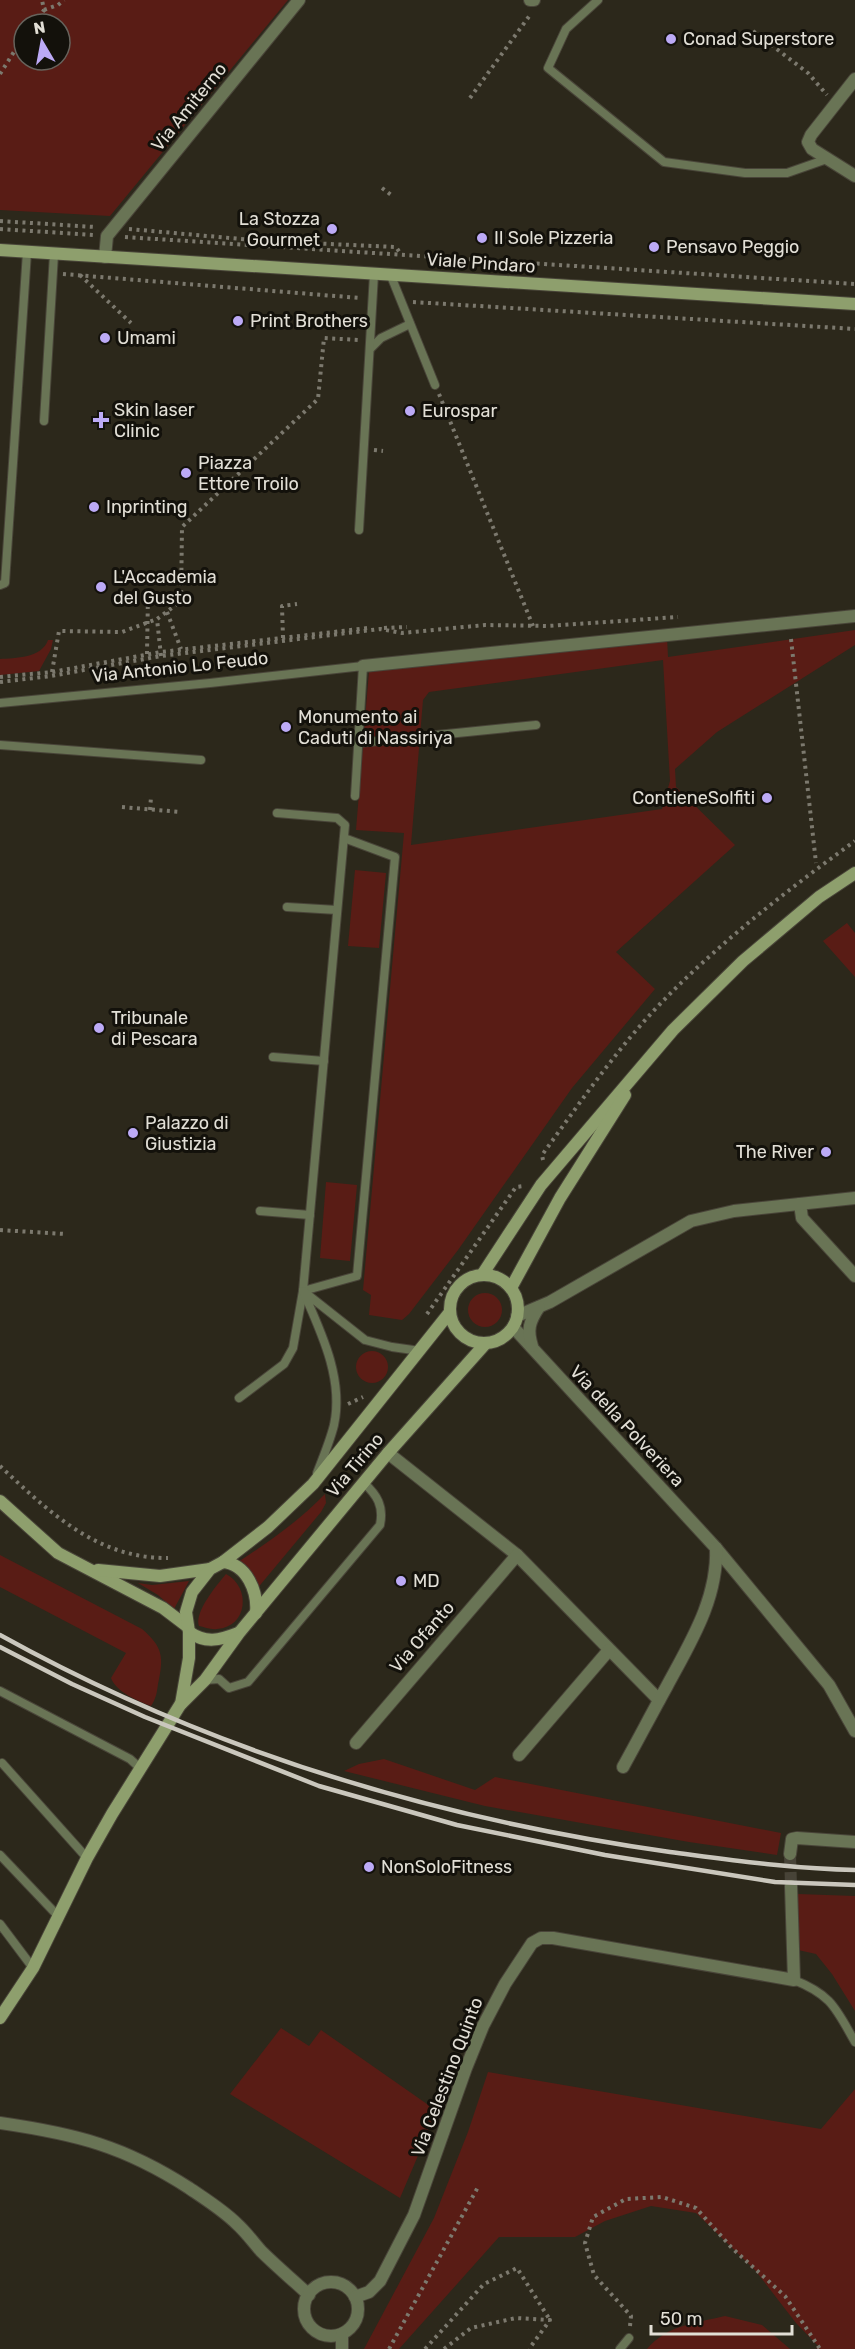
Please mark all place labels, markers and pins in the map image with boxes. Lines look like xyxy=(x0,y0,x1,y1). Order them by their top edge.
place label: Conad Superstore xyxy=(683,28,834,50)
marker: Conad Superstore xyxy=(664,32,678,46)
place label: La Stozza Gourmet xyxy=(239,208,320,251)
marker: La Stozza Gourmet xyxy=(325,222,339,236)
place label: Il Sole Pizzeria xyxy=(494,227,613,249)
marker: Il Sole Pizzeria xyxy=(475,231,489,245)
place label: Pensavo Peggio xyxy=(666,236,799,258)
marker: Pensavo Peggio xyxy=(647,240,661,254)
place label: Print Brothers xyxy=(250,310,368,332)
marker: Print Brothers xyxy=(231,314,245,328)
place label: Umami xyxy=(117,327,176,349)
marker: Umami xyxy=(98,331,112,345)
place label: Skin laser Clinic xyxy=(114,399,195,442)
place label: Eurospar xyxy=(422,400,497,422)
marker: Eurospar xyxy=(403,404,417,418)
marker: Skin laser Clinic xyxy=(92,411,110,429)
place label: Piazza Ettore Troilo xyxy=(198,452,299,495)
marker: Piazza Ettore Troilo xyxy=(179,466,193,480)
place label: Inprinting xyxy=(106,496,188,518)
marker: Inprinting xyxy=(87,500,101,514)
place label: L'Accademia del Gusto xyxy=(113,566,217,609)
marker: L'Accademia del Gusto xyxy=(94,580,108,594)
place label: Monumento ai Caduti di Nassiriya xyxy=(298,706,453,749)
marker: Monumento ai Caduti di Nassiriya xyxy=(279,720,293,734)
place label: ContieneSolfiti xyxy=(632,787,755,809)
marker: ContieneSolfiti xyxy=(760,791,774,805)
place label: Tribunale di Pescara xyxy=(111,1007,198,1050)
marker: Tribunale di Pescara xyxy=(92,1021,106,1035)
place label: Palazzo di Giustizia xyxy=(145,1112,229,1155)
marker: Palazzo di Giustizia xyxy=(126,1126,140,1140)
place label: The River xyxy=(736,1141,814,1163)
marker: The River xyxy=(819,1145,833,1159)
place label: MD xyxy=(413,1570,440,1592)
marker: MD xyxy=(394,1574,408,1588)
place label: NonSoloFitness xyxy=(381,1856,512,1878)
marker: NonSoloFitness xyxy=(362,1860,376,1874)

